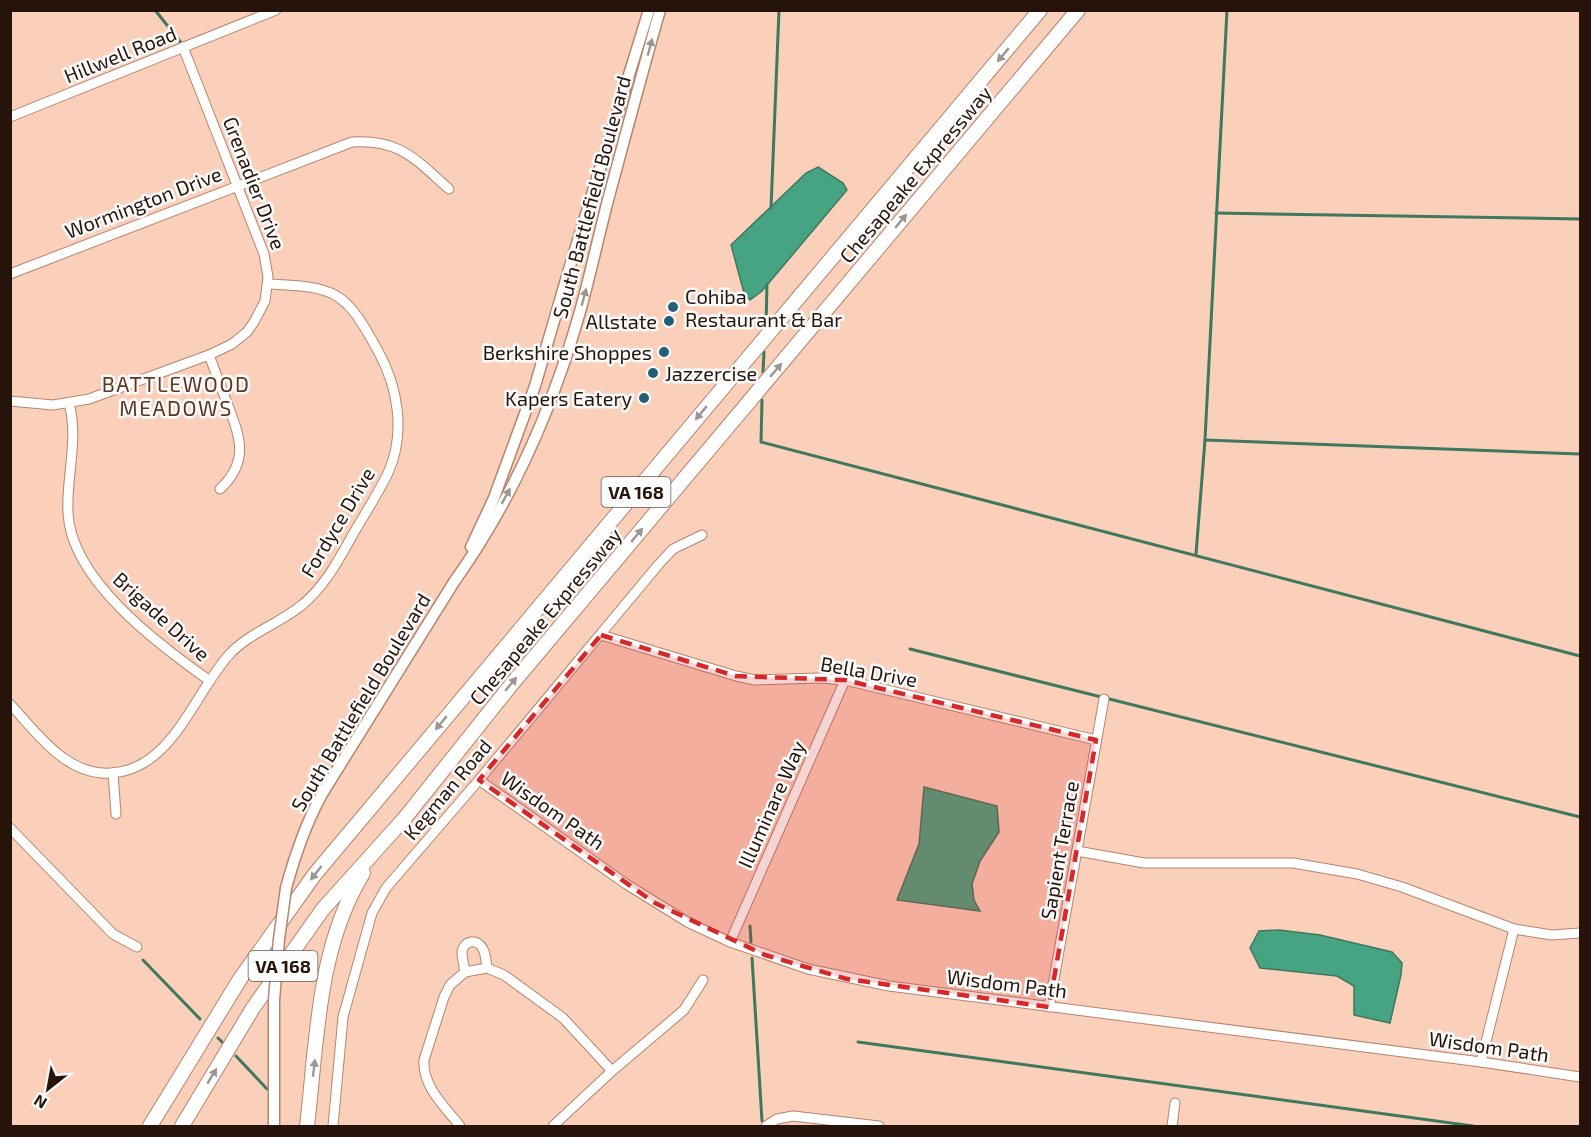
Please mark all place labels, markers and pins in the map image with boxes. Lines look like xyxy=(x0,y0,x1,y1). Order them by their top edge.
place label: Cohiba Restaurant & Bar xyxy=(685,284,842,331)
marker: Cohiba Restaurant & Bar xyxy=(666,300,680,314)
place label: Allstate xyxy=(586,309,657,333)
marker: Allstate xyxy=(662,314,676,328)
place label: Berkshire Shoppes xyxy=(483,340,652,364)
marker: Berkshire Shoppes xyxy=(657,345,671,359)
place label: Jazzercise xyxy=(665,361,757,385)
marker: Jazzercise xyxy=(646,366,660,380)
place label: Kapers Eatery xyxy=(505,386,632,410)
marker: Kapers Eatery xyxy=(637,391,651,405)

